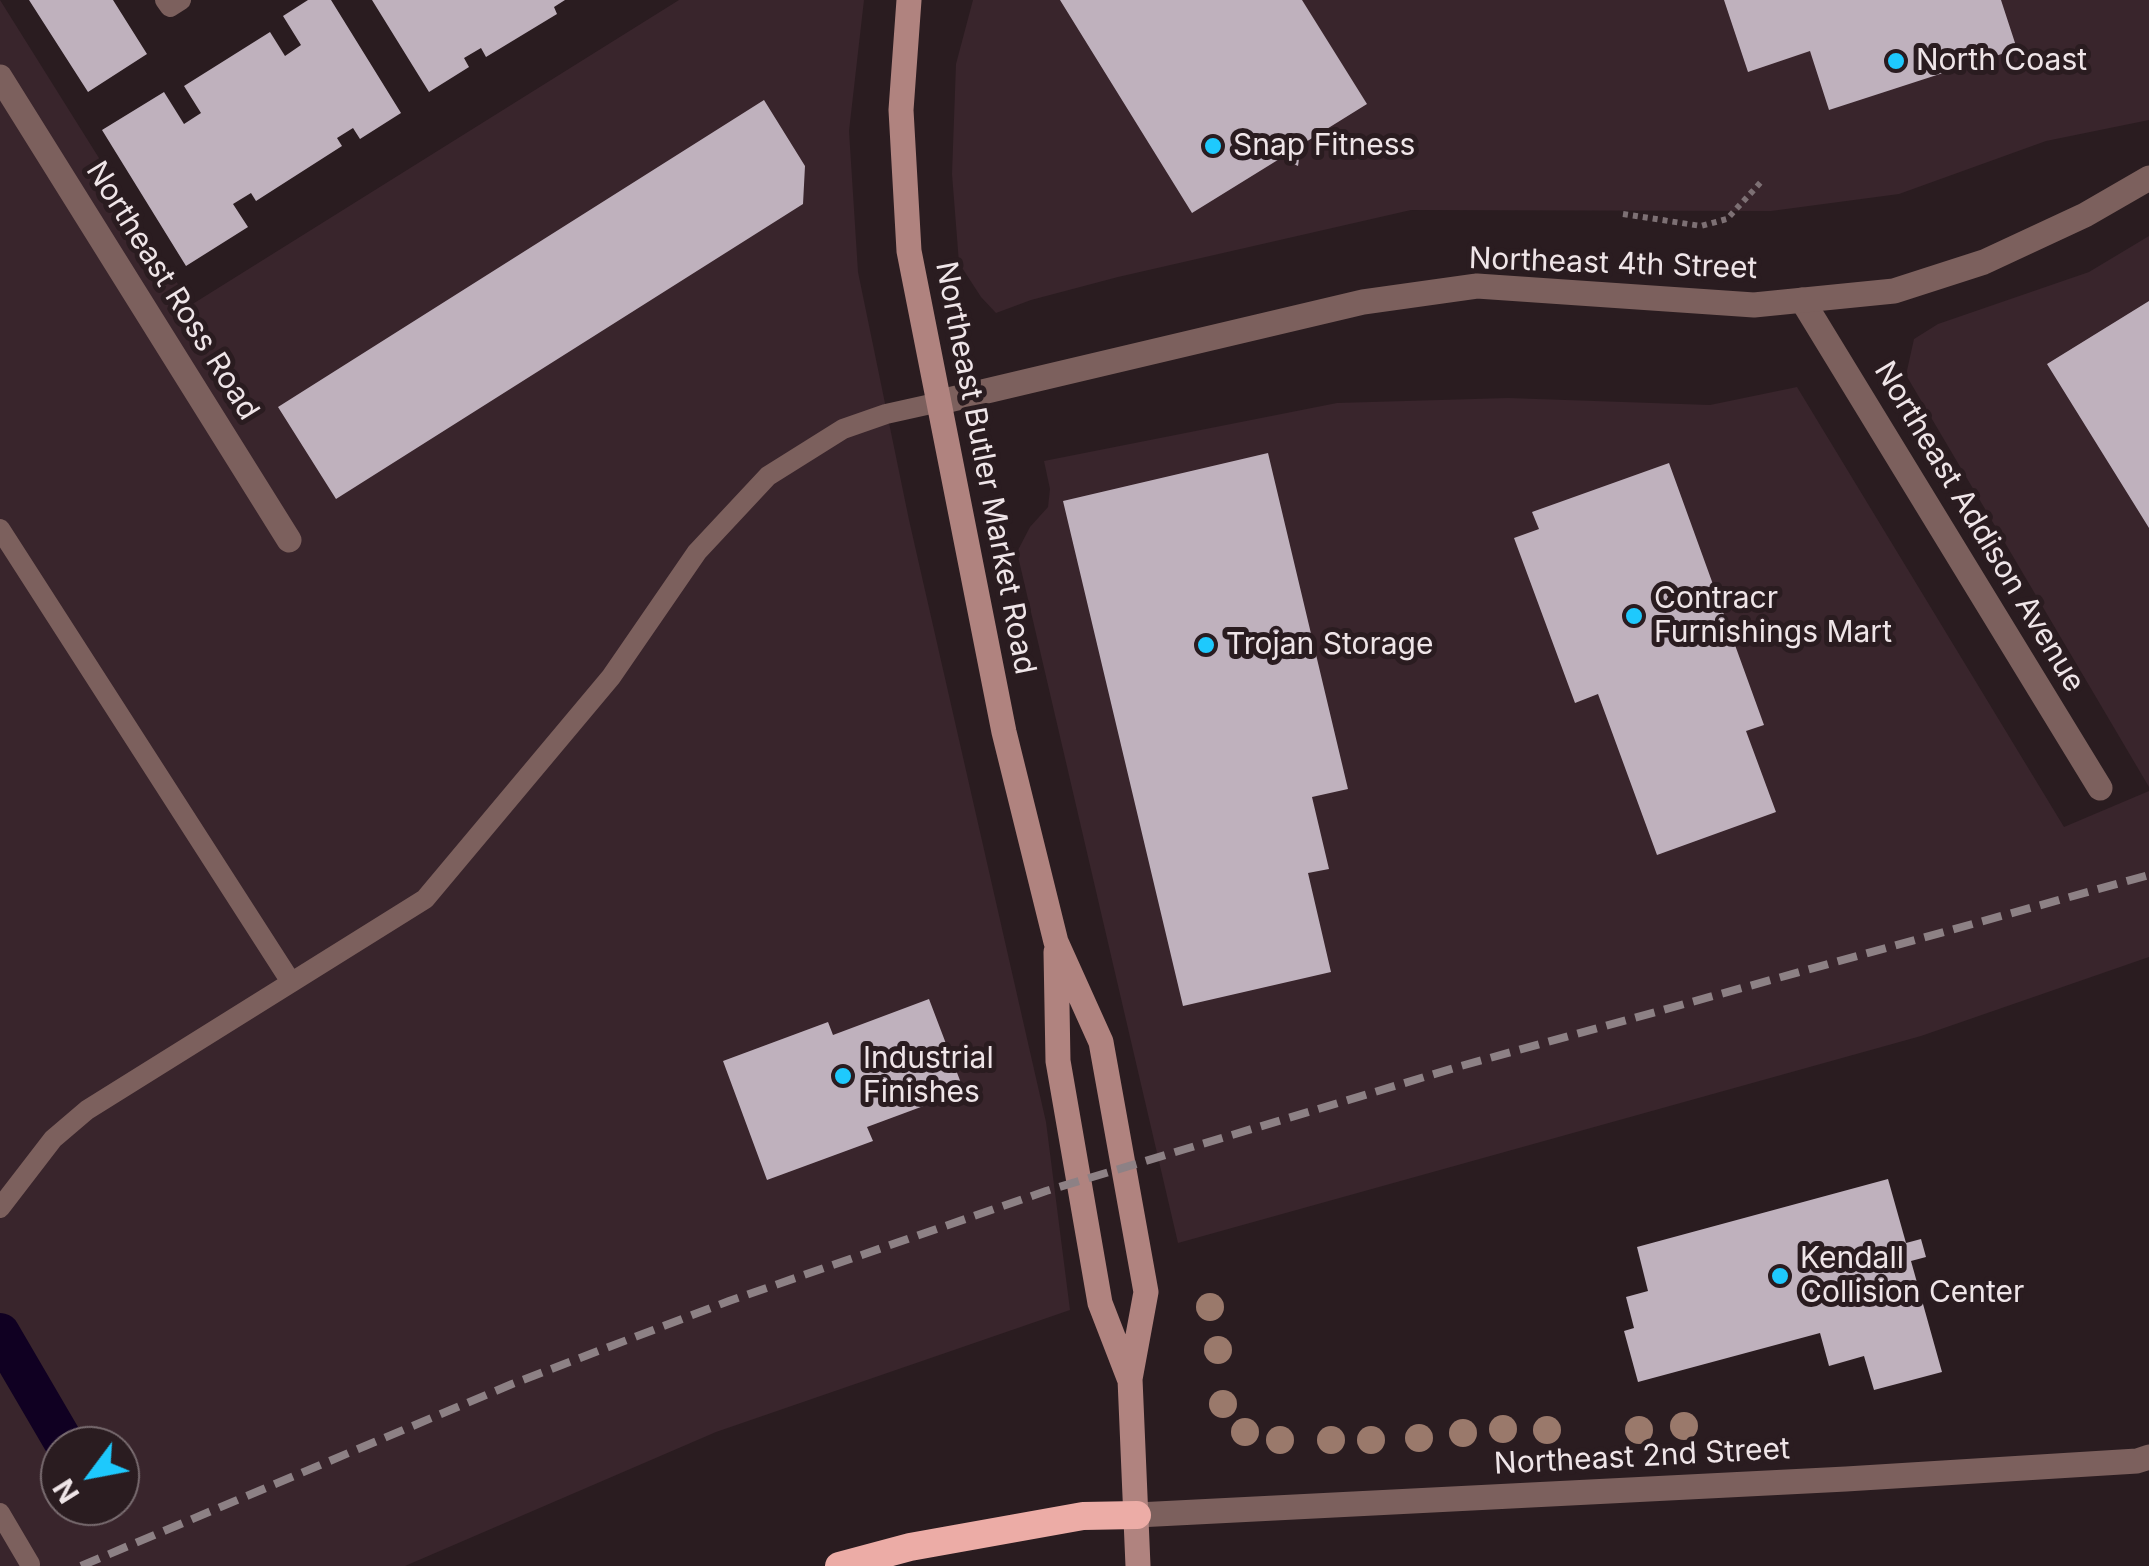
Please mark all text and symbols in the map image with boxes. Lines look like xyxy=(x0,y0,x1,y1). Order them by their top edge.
place label: North Coast xyxy=(1916,43,2087,79)
marker: North Coast xyxy=(1885,50,1907,72)
place label: Snap Fitness xyxy=(1233,128,1415,164)
marker: Snap Fitness xyxy=(1202,135,1224,157)
street label: Northeast Ross Road xyxy=(78,155,266,427)
street label: Northeast 4th Street xyxy=(1468,241,1758,287)
street label: Northeast Butler Market Road xyxy=(927,258,1043,678)
street label: Northeast Addison Avenue xyxy=(1866,355,2092,699)
place label: Contracr Furnishings Mart xyxy=(1654,581,1892,652)
marker: Contracr Furnishings Mart xyxy=(1623,605,1645,627)
place label: Trojan Storage xyxy=(1226,627,1434,663)
marker: Trojan Storage xyxy=(1195,634,1217,656)
place label: Industrial Finishes xyxy=(863,1041,994,1112)
marker: Industrial Finishes xyxy=(832,1065,854,1087)
place label: Kendall Collision Center xyxy=(1800,1241,2024,1312)
marker: Kendall Collision Center xyxy=(1769,1265,1791,1287)
north arrow xyxy=(40,1426,140,1526)
street label: Northeast 2nd Street xyxy=(1493,1431,1791,1483)
text: N xyxy=(46,1473,86,1509)

